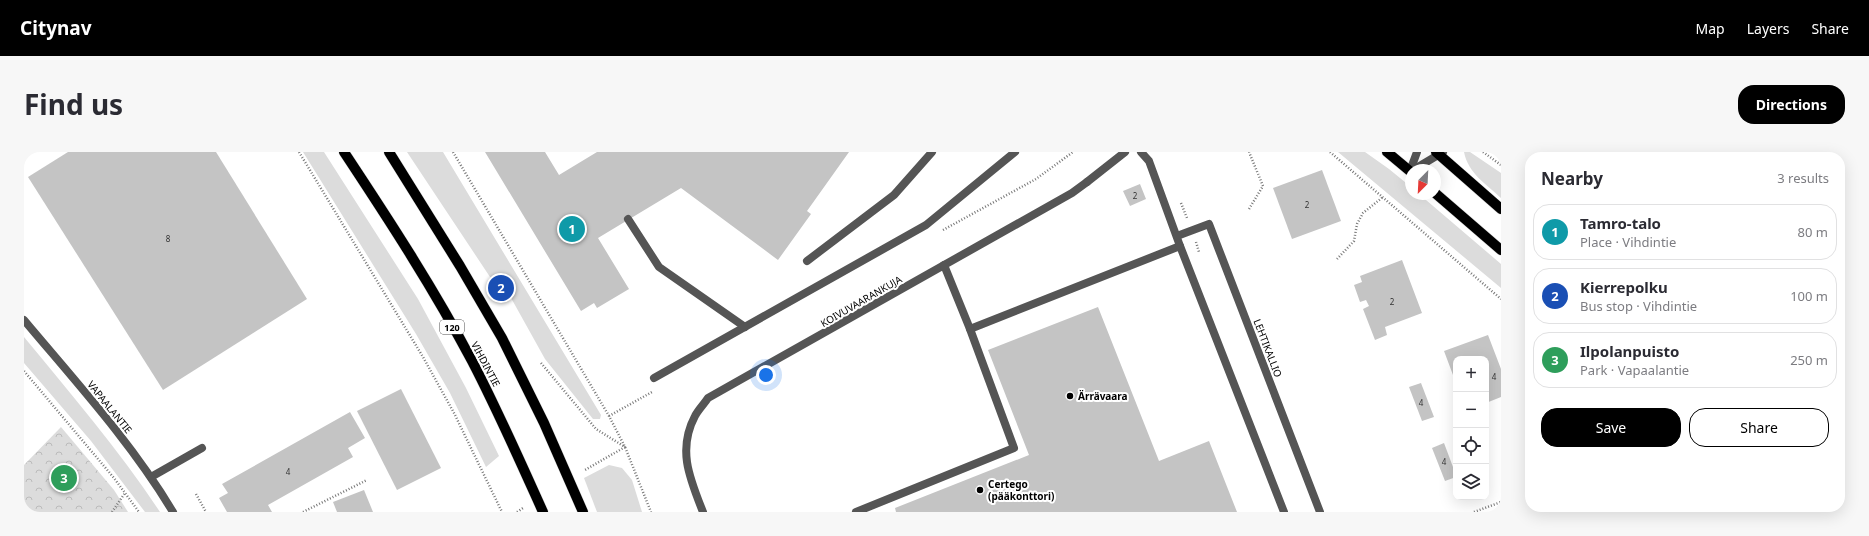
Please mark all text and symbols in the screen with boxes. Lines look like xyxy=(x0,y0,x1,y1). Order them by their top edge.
text: Citynav xyxy=(20,15,92,41)
text: Map xyxy=(1696,19,1725,38)
text: Layers xyxy=(1747,19,1789,38)
text: Share xyxy=(1811,19,1849,38)
text: Find us xyxy=(24,85,123,123)
button: Directions xyxy=(1738,85,1845,124)
north arrow xyxy=(1405,164,1441,200)
text: Nearby xyxy=(1541,167,1603,190)
text: 3 results xyxy=(1777,169,1829,187)
house number: 2 xyxy=(1133,190,1138,201)
house number: 2 xyxy=(1305,199,1310,210)
text: Tamro-talo xyxy=(1580,213,1661,233)
pin: 1 xyxy=(559,214,585,244)
text: 1 xyxy=(1551,223,1559,241)
text: 80 m xyxy=(1798,223,1828,241)
house number: 8 xyxy=(166,233,171,244)
text: Place · Vihdintie xyxy=(1580,233,1676,251)
street label: KOIVUVAARANKUJA xyxy=(818,272,905,330)
pin: 2 xyxy=(488,273,514,303)
text: Kierrepolku xyxy=(1580,277,1668,297)
text: 2 xyxy=(1551,287,1559,305)
text: 100 m xyxy=(1790,287,1828,305)
house number: 2 xyxy=(1390,296,1395,307)
text: Bus stop · Vihdintie xyxy=(1580,297,1697,315)
street label: LEHTIKALLIO xyxy=(1250,317,1286,379)
road number: 120 xyxy=(440,320,464,334)
street label: VIHDINTIE xyxy=(468,339,504,389)
text: Ilpolanpuisto xyxy=(1580,341,1680,361)
text: 3 xyxy=(1551,351,1559,369)
text: 250 m xyxy=(1790,351,1828,369)
map controls xyxy=(1453,356,1489,500)
button: + xyxy=(1453,356,1489,392)
text: Park · Vapaalantie xyxy=(1580,361,1689,379)
your location xyxy=(756,365,776,385)
house number: 4 xyxy=(1492,371,1497,382)
street label: VAPAALANTIE xyxy=(84,378,136,436)
place label: Ärrävaara xyxy=(1078,389,1128,403)
marker: Ärrävaara xyxy=(1065,391,1075,401)
button: − xyxy=(1453,392,1489,428)
house number: 4 xyxy=(1419,397,1424,408)
button: Save xyxy=(1541,408,1681,447)
button: Share xyxy=(1689,408,1829,447)
button: locate xyxy=(1453,428,1489,464)
house number: 4 xyxy=(1442,456,1447,467)
pin: 3 xyxy=(51,463,77,493)
button: layers xyxy=(1453,464,1489,500)
house number: 4 xyxy=(286,466,291,477)
place label: Certego (pääkonttori) xyxy=(988,477,1054,503)
marker: Certego (pääkonttori) xyxy=(975,485,985,495)

